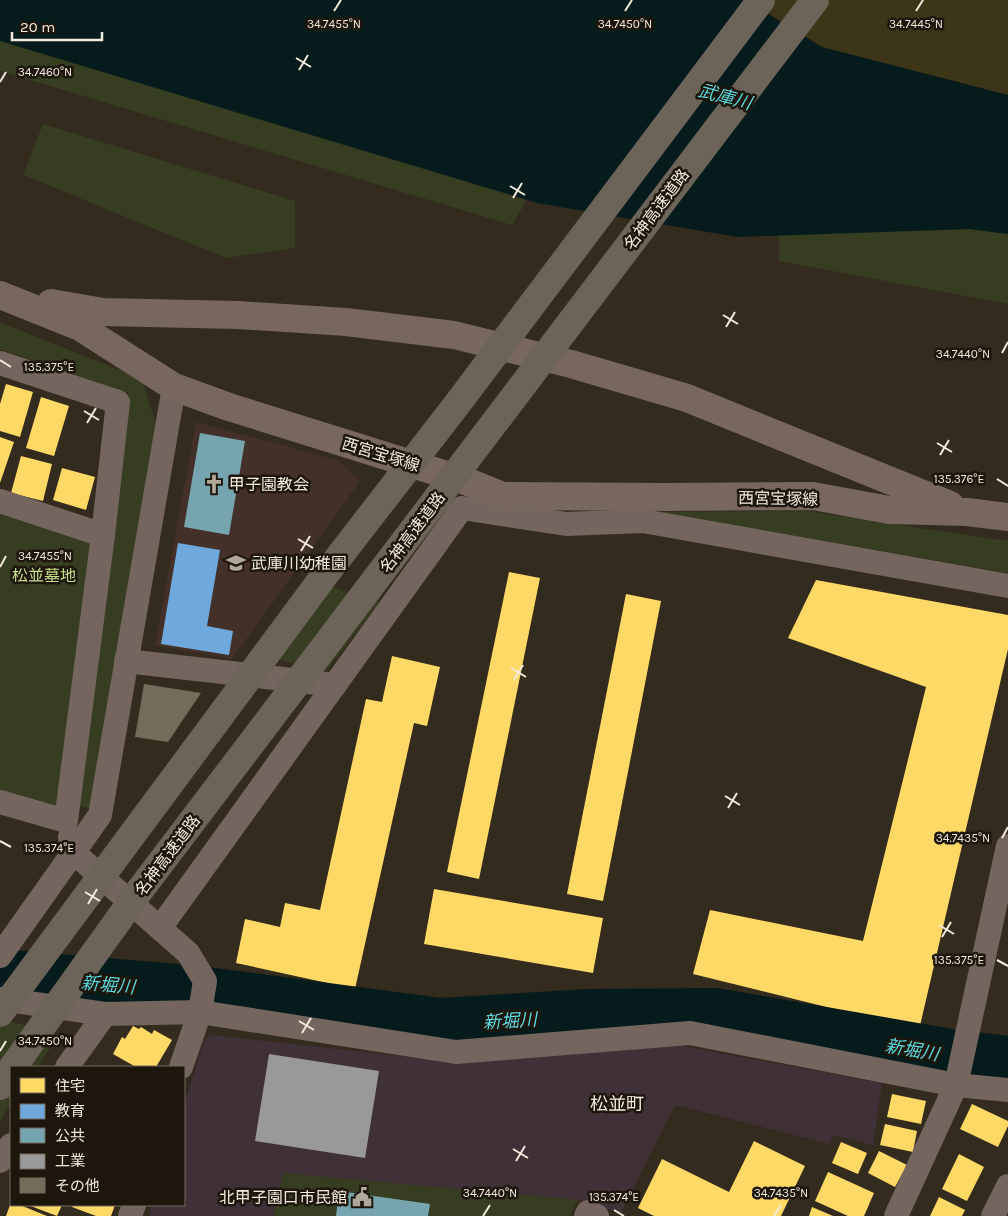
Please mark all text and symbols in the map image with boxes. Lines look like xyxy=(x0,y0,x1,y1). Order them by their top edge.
scale bar xyxy=(12,10,102,42)
text: 34.7455°N xyxy=(307,17,361,31)
text: 34.7450°N xyxy=(598,17,652,31)
text: 34.7445°N xyxy=(889,17,943,31)
text: 20 m xyxy=(20,18,55,36)
text: 34.7460°N xyxy=(18,65,72,79)
water label: 武庫川 xyxy=(696,79,756,115)
street label: 名神高速道路 xyxy=(620,165,693,253)
text: 34.7440°N xyxy=(936,347,990,361)
text: 135.375°E xyxy=(24,360,74,374)
street label: 西宮宝塚線 xyxy=(340,434,422,475)
text: 135.376°E xyxy=(934,472,984,486)
church icon: 甲子園教会 xyxy=(203,473,225,495)
place label: 甲子園教会 xyxy=(229,475,309,494)
street label: 名神高速道路 xyxy=(376,488,449,576)
street label: 西宮宝塚線 xyxy=(738,488,818,509)
text: 34.7455°N xyxy=(18,549,72,563)
school or university icon: 武庫川幼稚園 xyxy=(225,552,247,574)
place label: 武庫川幼稚園 xyxy=(251,554,347,573)
park label: 松並墓地 xyxy=(12,566,76,585)
street label: 名神高速道路 xyxy=(131,811,204,899)
text: 34.7435°N xyxy=(936,831,990,845)
text: 135.374°E xyxy=(24,841,74,855)
text: 135.375°E xyxy=(934,953,984,967)
water label: 新堀川 xyxy=(80,972,138,998)
water label: 新堀川 xyxy=(482,1008,540,1033)
text: 34.7450°N xyxy=(18,1034,72,1048)
water label: 新堀川 xyxy=(884,1034,942,1066)
legend xyxy=(10,1066,185,1206)
text: 住宅 xyxy=(55,1077,85,1095)
district label: 松並町 xyxy=(590,1093,644,1115)
text: 教育 xyxy=(55,1102,85,1120)
text: 公共 xyxy=(55,1127,85,1145)
text: 工業 xyxy=(55,1152,85,1170)
text: その他 xyxy=(55,1177,100,1195)
public building icon: 北甲子園口市民館 xyxy=(351,1186,373,1208)
text: 34.7440°N xyxy=(463,1186,517,1200)
text: 34.7435°N xyxy=(754,1186,808,1200)
place label: 北甲子園口市民館 xyxy=(219,1188,347,1207)
text: 135.374°E xyxy=(589,1190,639,1204)

